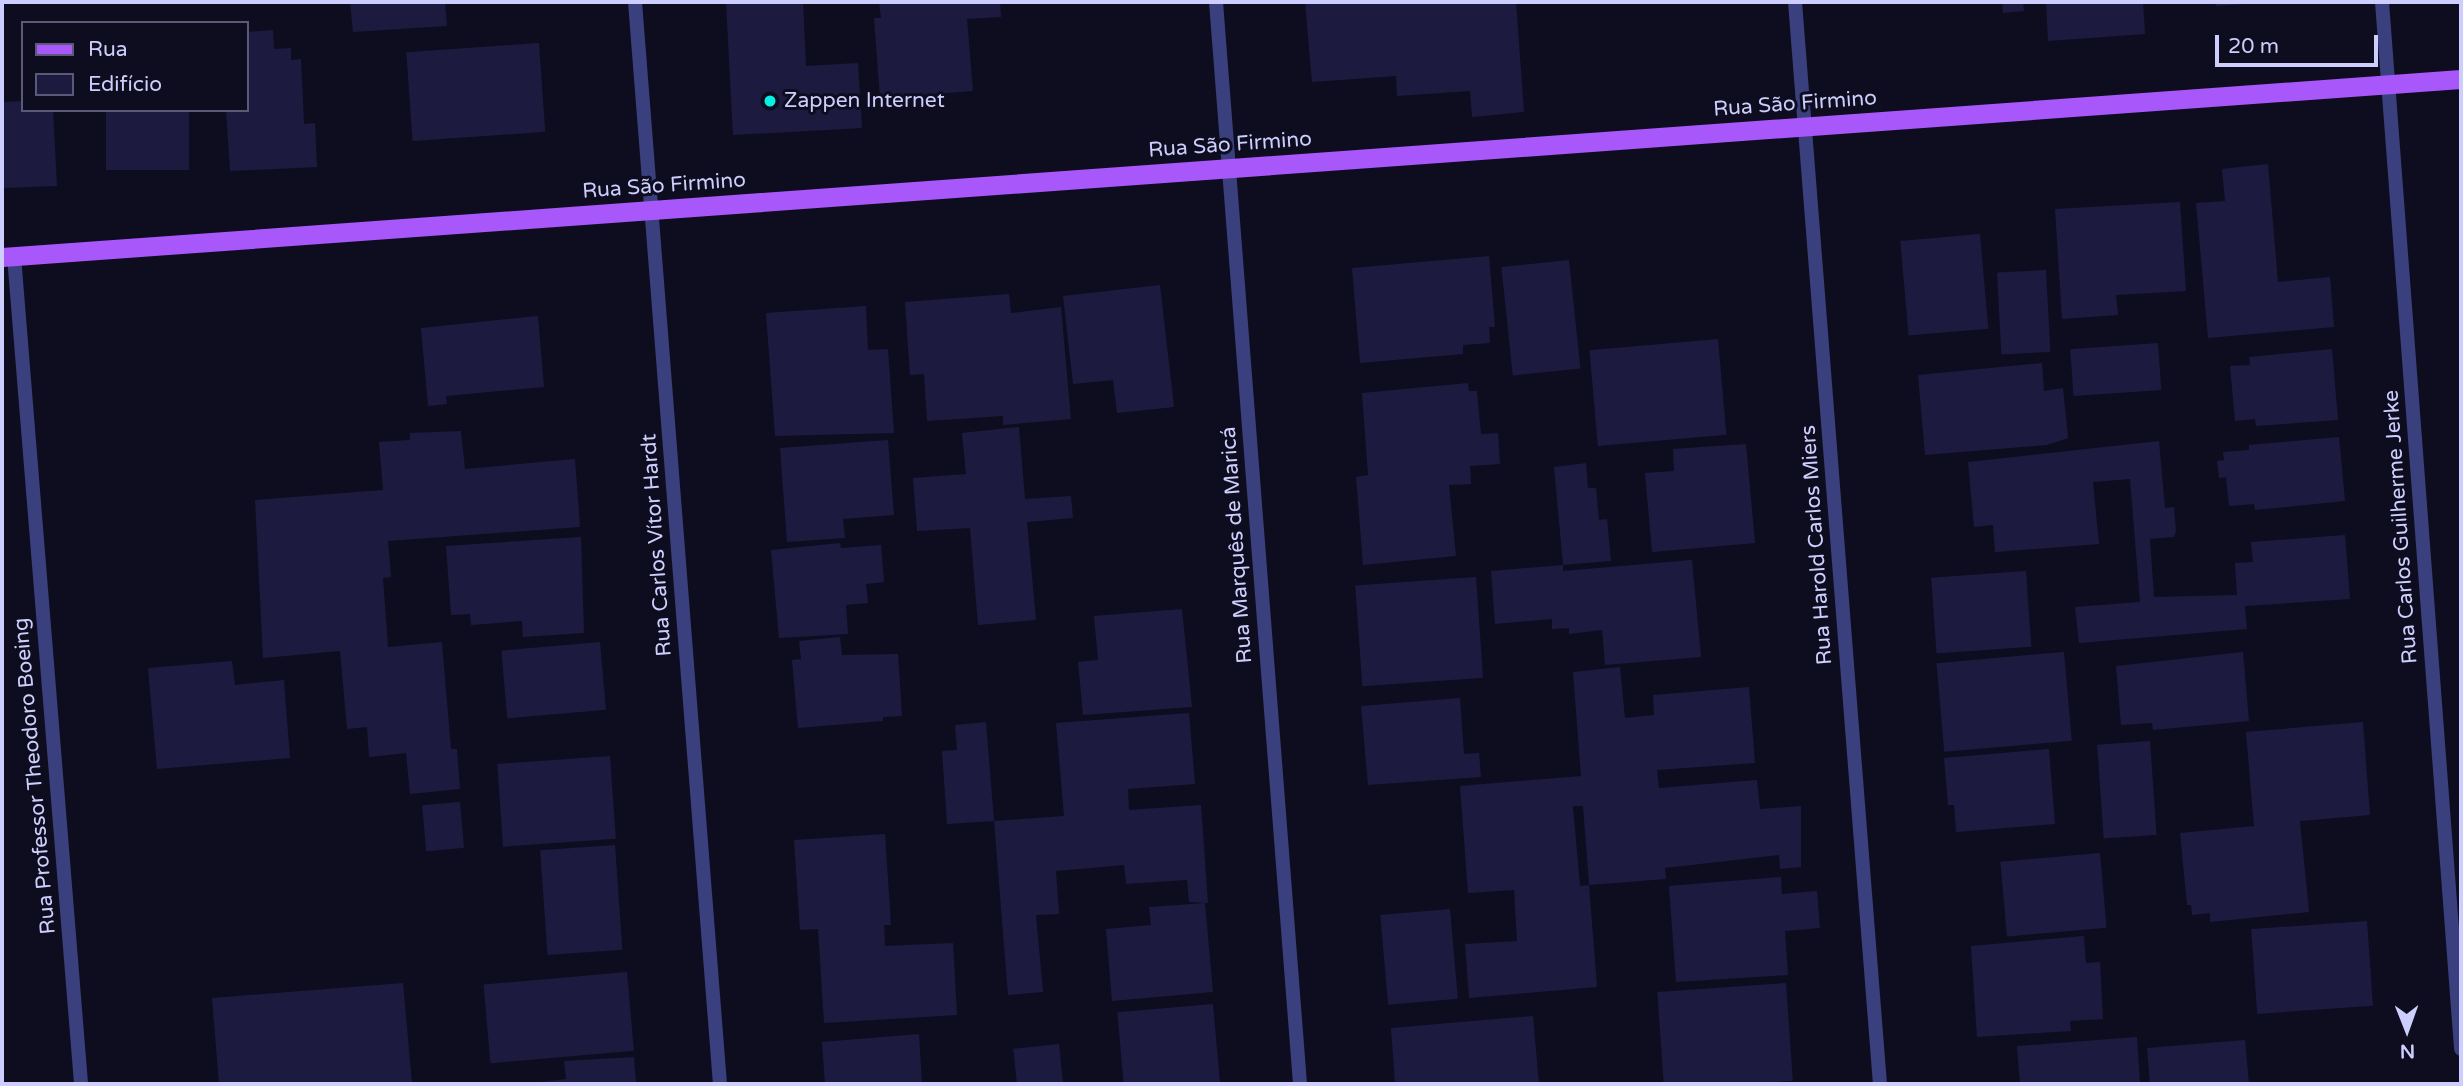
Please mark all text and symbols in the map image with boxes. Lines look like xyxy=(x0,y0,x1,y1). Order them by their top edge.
legend xyxy=(21,21,248,112)
scale bar xyxy=(2218,21,2381,65)
text: 20 m xyxy=(2228,34,2279,59)
text: Rua xyxy=(88,37,128,62)
text: Edifício xyxy=(88,72,162,97)
street label: Rua São Firmino xyxy=(1712,86,1878,122)
place label: Zappen Internet xyxy=(784,88,945,114)
marker: Zappen Internet xyxy=(762,93,778,109)
street label: Rua São Firmino xyxy=(1147,127,1313,163)
street label: Rua São Firmino xyxy=(581,168,747,204)
street label: Rua Carlos Guilherme Jerke xyxy=(2379,389,2423,665)
street label: Rua Harold Carlos Miers xyxy=(1796,424,1838,666)
street label: Rua Marquês de Maricá xyxy=(1216,426,1258,664)
street label: Rua Carlos Vítor Hardt xyxy=(637,433,677,657)
street label: Rua Professor Theodoro Boeing xyxy=(9,617,61,935)
north arrow xyxy=(2372,995,2442,1065)
text: N xyxy=(2400,1040,2415,1062)

